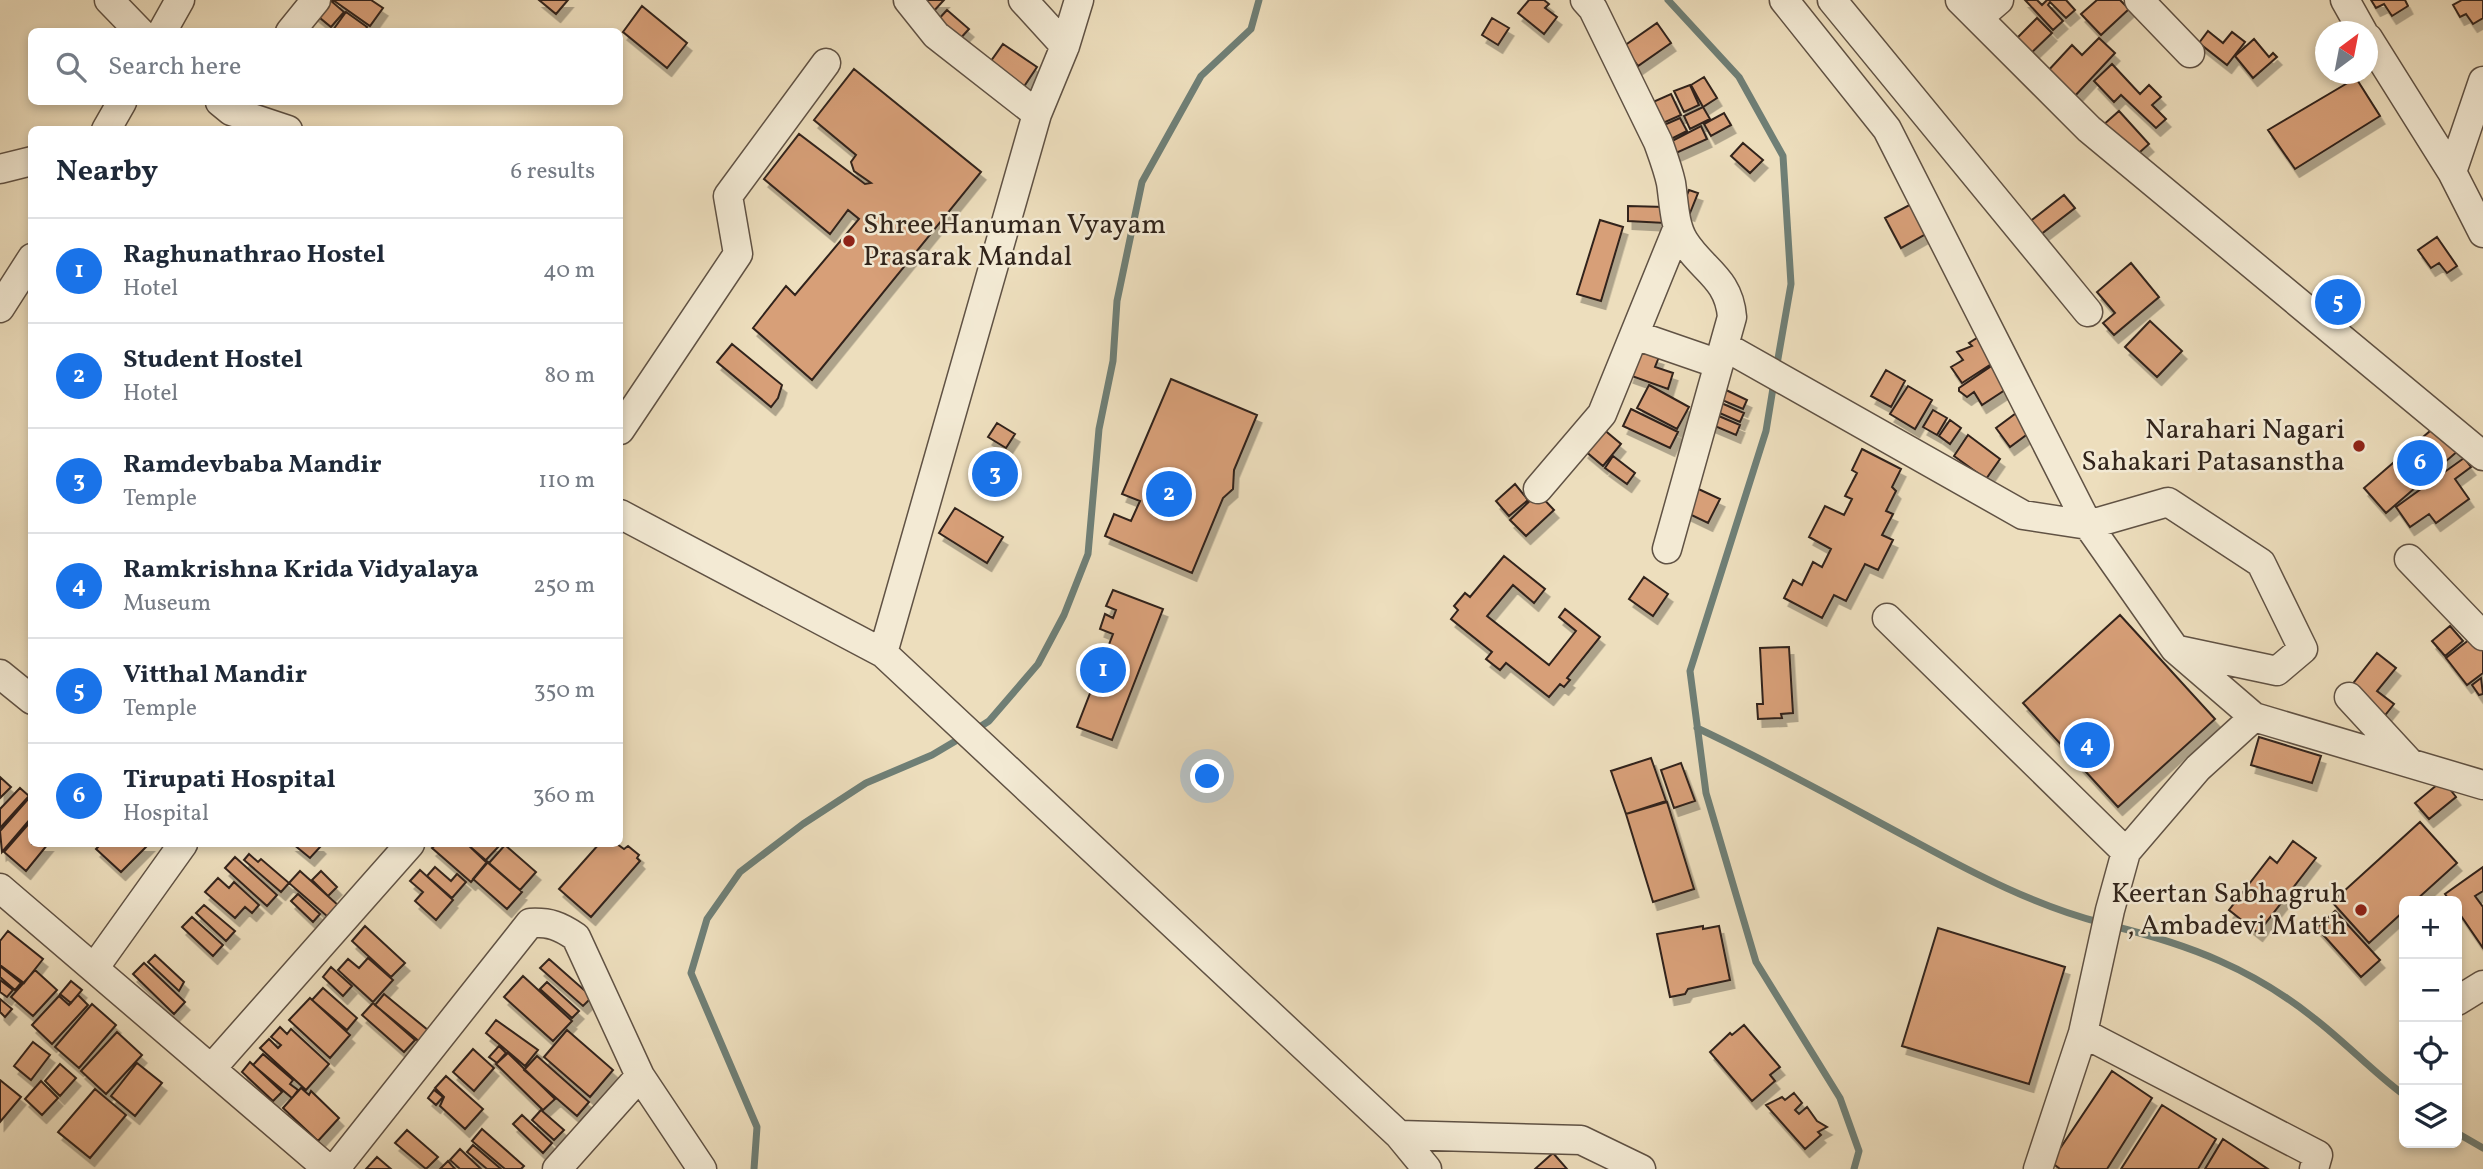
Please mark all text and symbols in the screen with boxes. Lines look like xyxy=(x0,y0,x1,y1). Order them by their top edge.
north arrow xyxy=(2315,21,2378,84)
search box xyxy=(28,28,623,105)
icon: search xyxy=(52,48,90,86)
text: Search here xyxy=(108,49,241,85)
text: Nearby xyxy=(56,151,158,193)
text: 6 results xyxy=(511,156,595,188)
place label: Shree Hanuman Vyayam Prasarak Mandal xyxy=(863,206,1166,277)
marker: Shree Hanuman Vyayam Prasarak Mandal xyxy=(841,233,857,249)
text: Raghunathrao Hostel xyxy=(123,237,385,273)
text: 1 xyxy=(74,255,84,287)
text: 40 m xyxy=(543,255,595,287)
text: Hotel xyxy=(123,273,178,305)
pin: 5 xyxy=(2315,276,2361,328)
text: Student Hostel xyxy=(123,342,303,378)
text: 2 xyxy=(73,360,85,392)
text: 80 m xyxy=(545,360,595,392)
text: Hotel xyxy=(123,378,178,410)
place label: Narahari Nagari Sahakari Patasanstha xyxy=(2081,411,2345,482)
pin: 6 xyxy=(2397,437,2443,489)
marker: Narahari Nagari Sahakari Patasanstha xyxy=(2351,438,2367,454)
text: Ramdevbaba Mandir xyxy=(123,447,382,483)
pin: 3 xyxy=(972,448,1018,500)
text: 3 xyxy=(73,465,85,497)
text: 110 m xyxy=(538,465,595,497)
pin: 2 xyxy=(1146,468,1192,520)
text: Temple xyxy=(123,483,197,515)
text: Ramkrishna Krida Vidyalaya xyxy=(123,552,479,588)
text: 4 xyxy=(72,570,86,602)
text: 250 m xyxy=(533,570,595,602)
text: Museum xyxy=(123,588,211,620)
pin: 1 xyxy=(1080,644,1126,696)
text: Vitthal Mandir xyxy=(123,657,307,693)
text: 5 xyxy=(73,675,85,707)
text: 350 m xyxy=(534,675,595,707)
text: Temple xyxy=(123,693,197,725)
pin: 4 xyxy=(2064,719,2110,771)
your location xyxy=(1190,759,1224,793)
text: Tirupati Hospital xyxy=(123,762,336,798)
text: 6 xyxy=(73,780,85,812)
text: 360 m xyxy=(533,780,595,812)
text: Hospital xyxy=(123,798,209,830)
place label: Keertan Sabhagruh , Ambadevi Matth xyxy=(2111,875,2347,946)
map controls xyxy=(2399,896,2462,1148)
button: + xyxy=(2399,896,2462,959)
marker: Keertan Sabhagruh , Ambadevi Matth xyxy=(2353,902,2369,918)
button: − xyxy=(2399,959,2462,1022)
button: locate xyxy=(2399,1022,2462,1085)
button: layers xyxy=(2399,1085,2462,1148)

